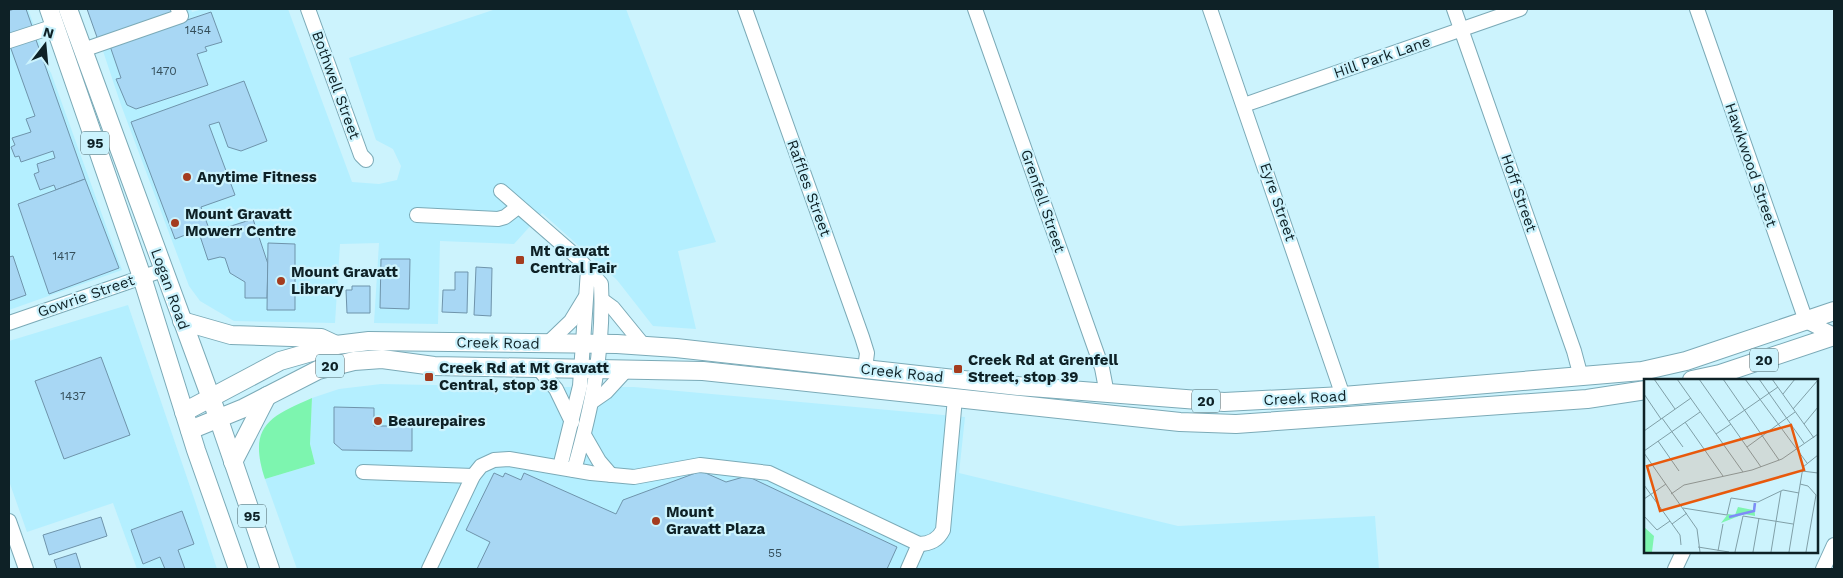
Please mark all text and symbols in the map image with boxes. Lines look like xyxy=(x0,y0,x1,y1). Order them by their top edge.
north arrow xyxy=(20,20,70,70)
text: N xyxy=(41,23,56,42)
house number: 1454 xyxy=(185,23,211,37)
street label: Bothwell Street xyxy=(308,28,364,142)
street label: Hill Park Lane xyxy=(1331,32,1433,82)
house number: 1470 xyxy=(151,64,177,78)
street label: Hawkwood Street xyxy=(1721,100,1781,230)
road number: 95 xyxy=(81,132,109,154)
street label: Raffles Street xyxy=(783,137,835,239)
street label: Grenfell Street xyxy=(1017,147,1069,256)
street label: Hoff Street xyxy=(1497,152,1541,235)
street label: Eyre Street xyxy=(1256,160,1300,244)
place label: Anytime Fitness xyxy=(197,168,317,186)
marker: Anytime Fitness xyxy=(181,171,193,183)
place label: Mount Gravatt Mowerr Centre xyxy=(185,205,296,240)
marker: Mount Gravatt Mowerr Centre xyxy=(169,217,181,229)
place label: Mt Gravatt Central Fair xyxy=(530,242,617,277)
street label: Logan Road xyxy=(147,246,193,332)
house number: 1417 xyxy=(52,249,76,263)
marker: Mt Gravatt Central Fair xyxy=(514,254,526,266)
place label: Mount Gravatt Library xyxy=(291,263,398,298)
street label: Gowrie Street xyxy=(35,271,137,321)
marker: Mount Gravatt Library xyxy=(275,275,287,287)
street label: Creek Road xyxy=(456,333,540,353)
road number: 20 xyxy=(1750,348,1778,372)
place label: Creek Rd at Grenfell Street, stop 39 xyxy=(968,351,1118,386)
road number: 20 xyxy=(316,354,344,378)
place label: Creek Rd at Mt Gravatt Central, stop 38 xyxy=(439,359,609,394)
street label: Creek Road xyxy=(860,360,944,386)
marker: Creek Rd at Grenfell Street, stop 39 xyxy=(952,363,964,375)
marker: Creek Rd at Mt Gravatt Central, stop 38 xyxy=(423,371,435,383)
inset map xyxy=(1644,379,1818,553)
street label: Creek Road xyxy=(1263,387,1347,409)
house number: 1437 xyxy=(60,389,86,403)
road number: 20 xyxy=(1192,390,1220,412)
place label: Beaurepaires xyxy=(388,412,485,430)
marker: Beaurepaires xyxy=(372,415,384,427)
place label: Mount Gravatt Plaza xyxy=(666,503,766,538)
road number: 95 xyxy=(238,504,266,528)
marker: Mount Gravatt Plaza xyxy=(650,515,662,527)
house number: 55 xyxy=(768,546,782,560)

